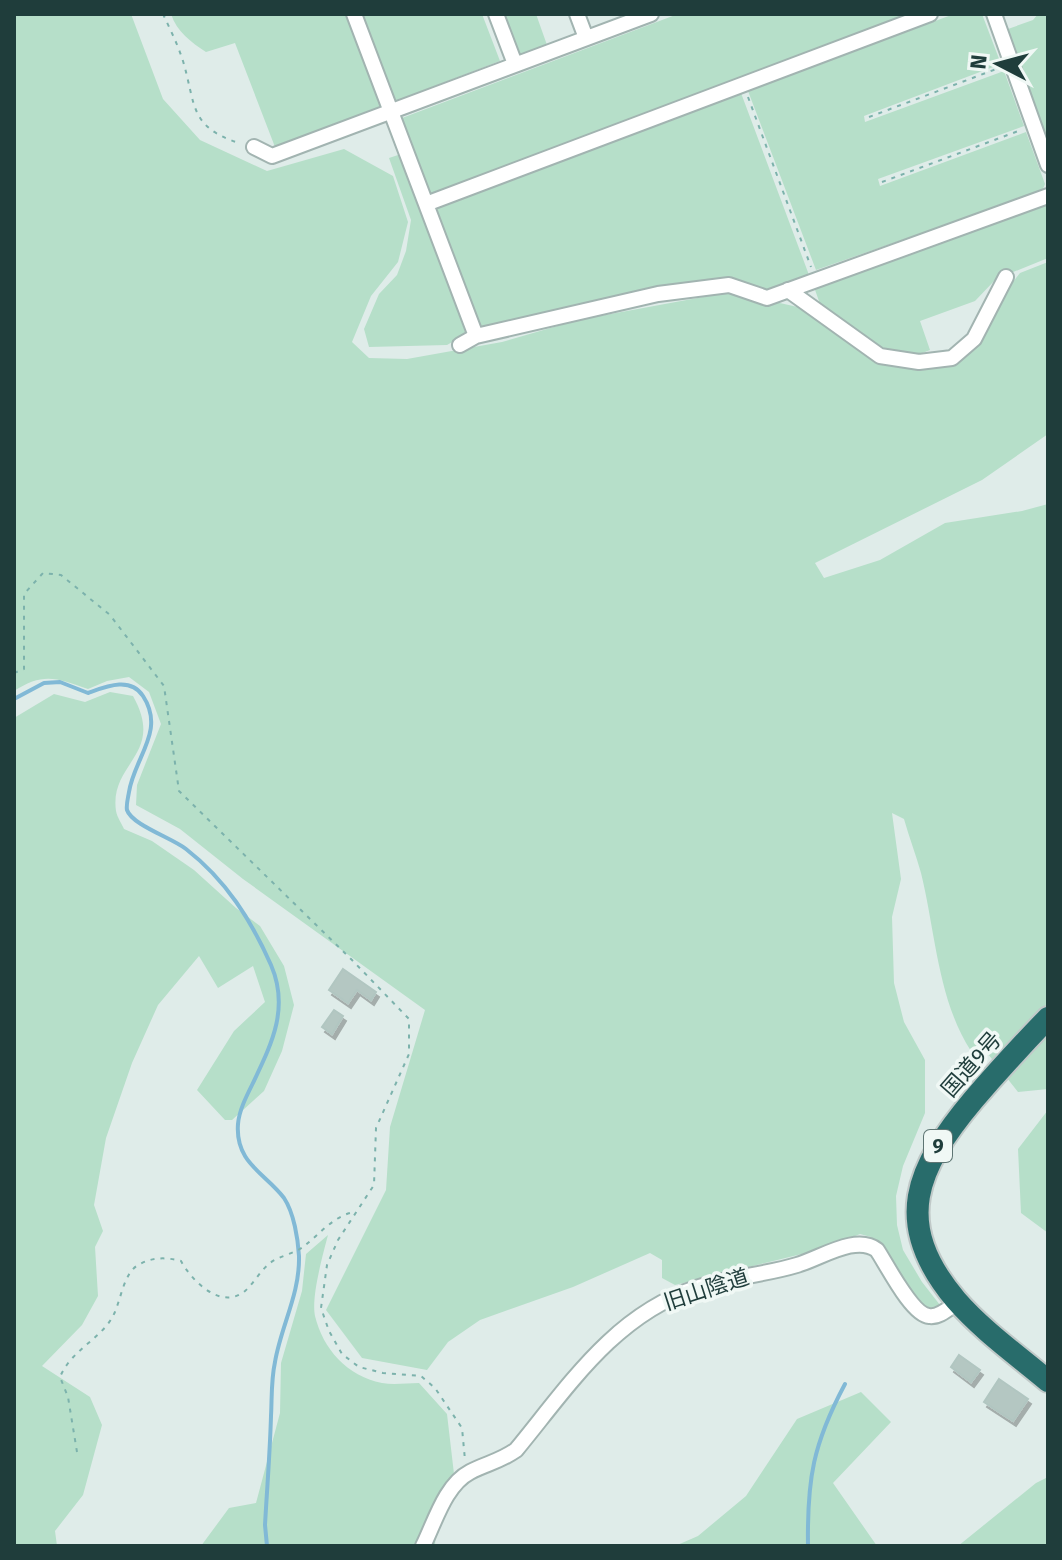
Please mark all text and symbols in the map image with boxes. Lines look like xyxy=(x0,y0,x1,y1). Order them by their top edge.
north arrow xyxy=(958,24,1038,104)
text: N xyxy=(964,53,993,71)
street label: 国道9号 xyxy=(936,1026,1007,1102)
road number: 9 xyxy=(924,1130,952,1162)
street label: 旧山陰道 xyxy=(660,1263,752,1316)

